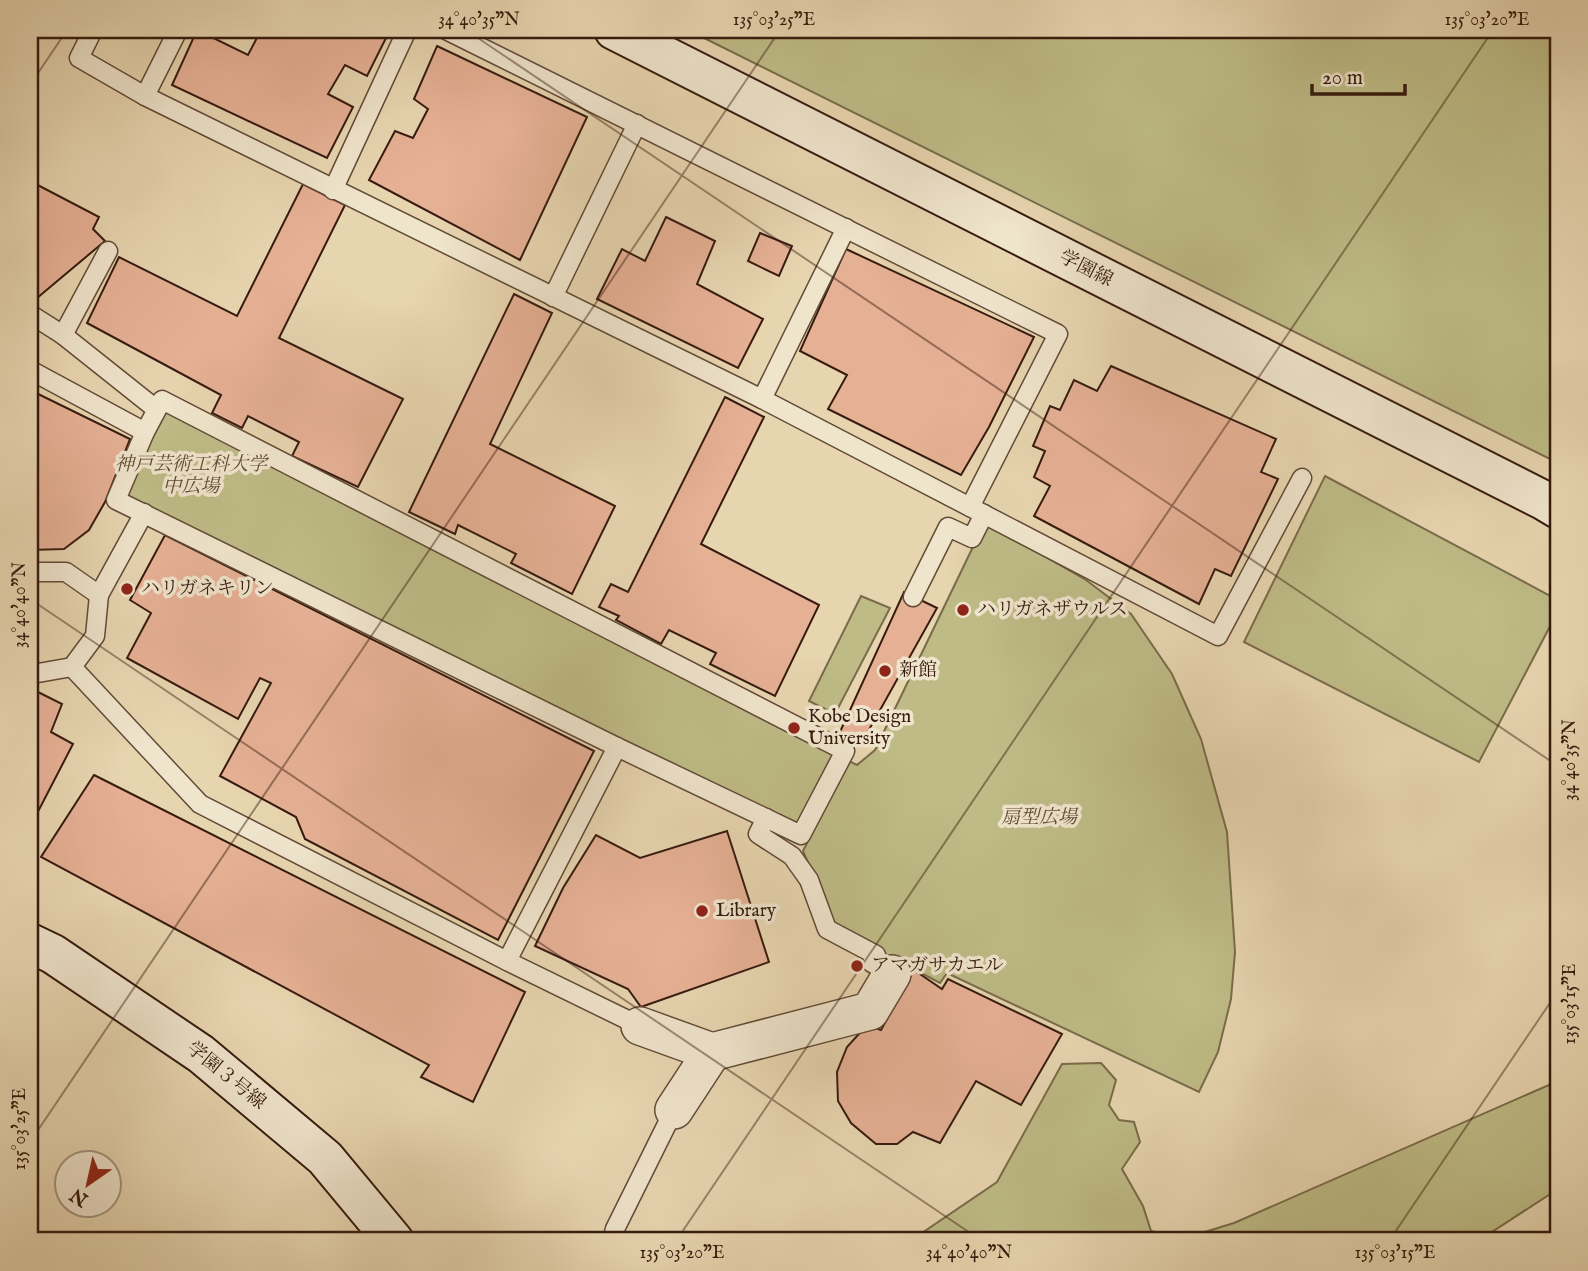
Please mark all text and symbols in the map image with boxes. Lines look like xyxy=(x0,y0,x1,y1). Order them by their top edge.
text: 34°40'35"N xyxy=(438,9,520,32)
text: 135°03'25"E xyxy=(733,9,815,32)
text: 135°03'20"E xyxy=(1445,9,1529,32)
scale bar xyxy=(1312,52,1404,96)
text: 20 m xyxy=(1322,65,1363,92)
street label: 学園線 xyxy=(1055,245,1117,293)
park label: 神戸芸術工科大学 中広場 xyxy=(115,453,270,499)
text: 34°40'40"N xyxy=(9,562,32,648)
place label: ハリガネキリン xyxy=(141,577,274,601)
marker: ハリガネキリン xyxy=(119,581,135,597)
place label: ハリガネザウルス xyxy=(977,598,1128,622)
marker: ハリガネザウルス xyxy=(955,602,971,618)
place label: 新館 xyxy=(899,659,937,683)
marker: 新館 xyxy=(877,663,893,679)
place label: Kobe Design University xyxy=(808,705,911,751)
text: 34°40'35"N xyxy=(1559,719,1582,801)
marker: Kobe Design University xyxy=(786,720,802,736)
park label: 扇型広場 xyxy=(1001,806,1079,830)
place label: Library xyxy=(716,899,777,923)
marker: Library xyxy=(694,903,710,919)
place label: アマガサカエル xyxy=(871,954,1004,978)
marker: アマガサカエル xyxy=(849,958,865,974)
text: 135°03'15"E xyxy=(1559,964,1582,1044)
street label: 学園３号線 xyxy=(182,1037,270,1115)
text: 135°03'25"E xyxy=(9,1088,32,1170)
north arrow xyxy=(52,1148,122,1218)
text: N xyxy=(66,1182,94,1212)
text: 135°03'20"E xyxy=(640,1242,724,1265)
text: 34°40'40"N xyxy=(926,1242,1012,1265)
text: 135°03'15"E xyxy=(1355,1242,1435,1265)

